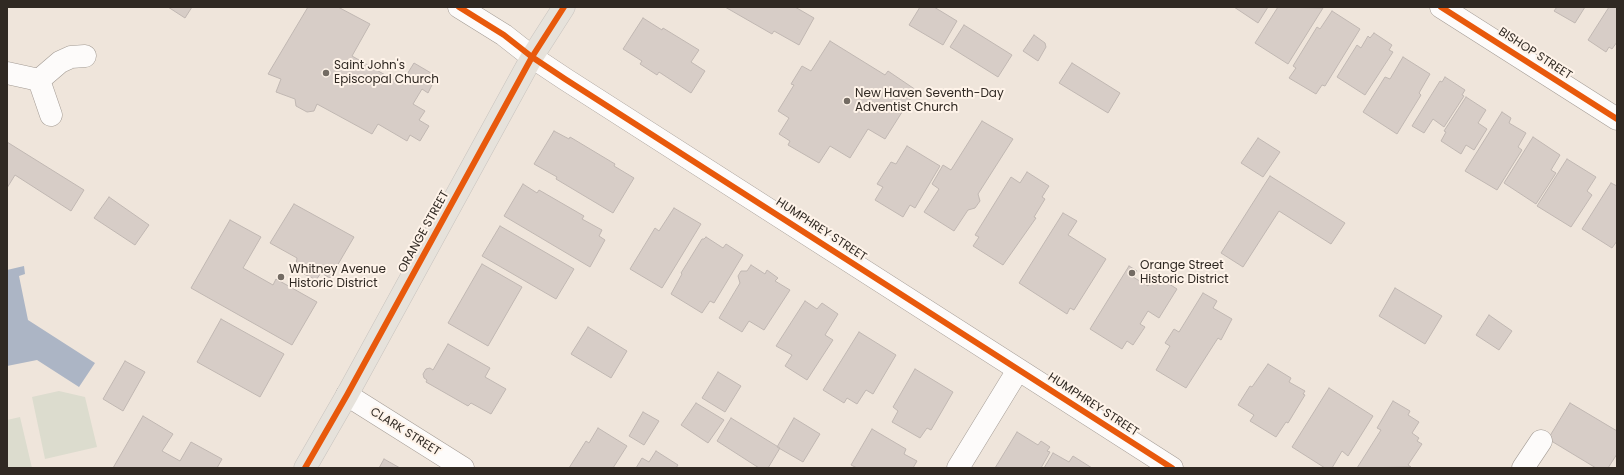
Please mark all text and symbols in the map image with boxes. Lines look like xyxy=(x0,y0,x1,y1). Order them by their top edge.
street label: BISHOP STREET xyxy=(1495,25,1575,83)
place label: Saint John's Episcopal Church xyxy=(334,59,439,87)
marker: Saint John's Episcopal Church xyxy=(321,68,331,78)
place label: New Haven Seventh-Day Adventist Church xyxy=(855,87,1004,115)
marker: New Haven Seventh-Day Adventist Church xyxy=(842,96,852,106)
street label: ORANGE STREET xyxy=(396,188,452,276)
street label: HUMPHREY STREET xyxy=(773,195,869,265)
place label: Orange Street Historic District xyxy=(1140,259,1229,287)
place label: Whitney Avenue Historic District xyxy=(289,263,386,291)
marker: Orange Street Historic District xyxy=(1127,268,1137,278)
marker: Whitney Avenue Historic District xyxy=(276,272,286,282)
street label: HUMPHREY STREET xyxy=(1045,370,1141,440)
street label: CLARK STREET xyxy=(367,405,443,459)

